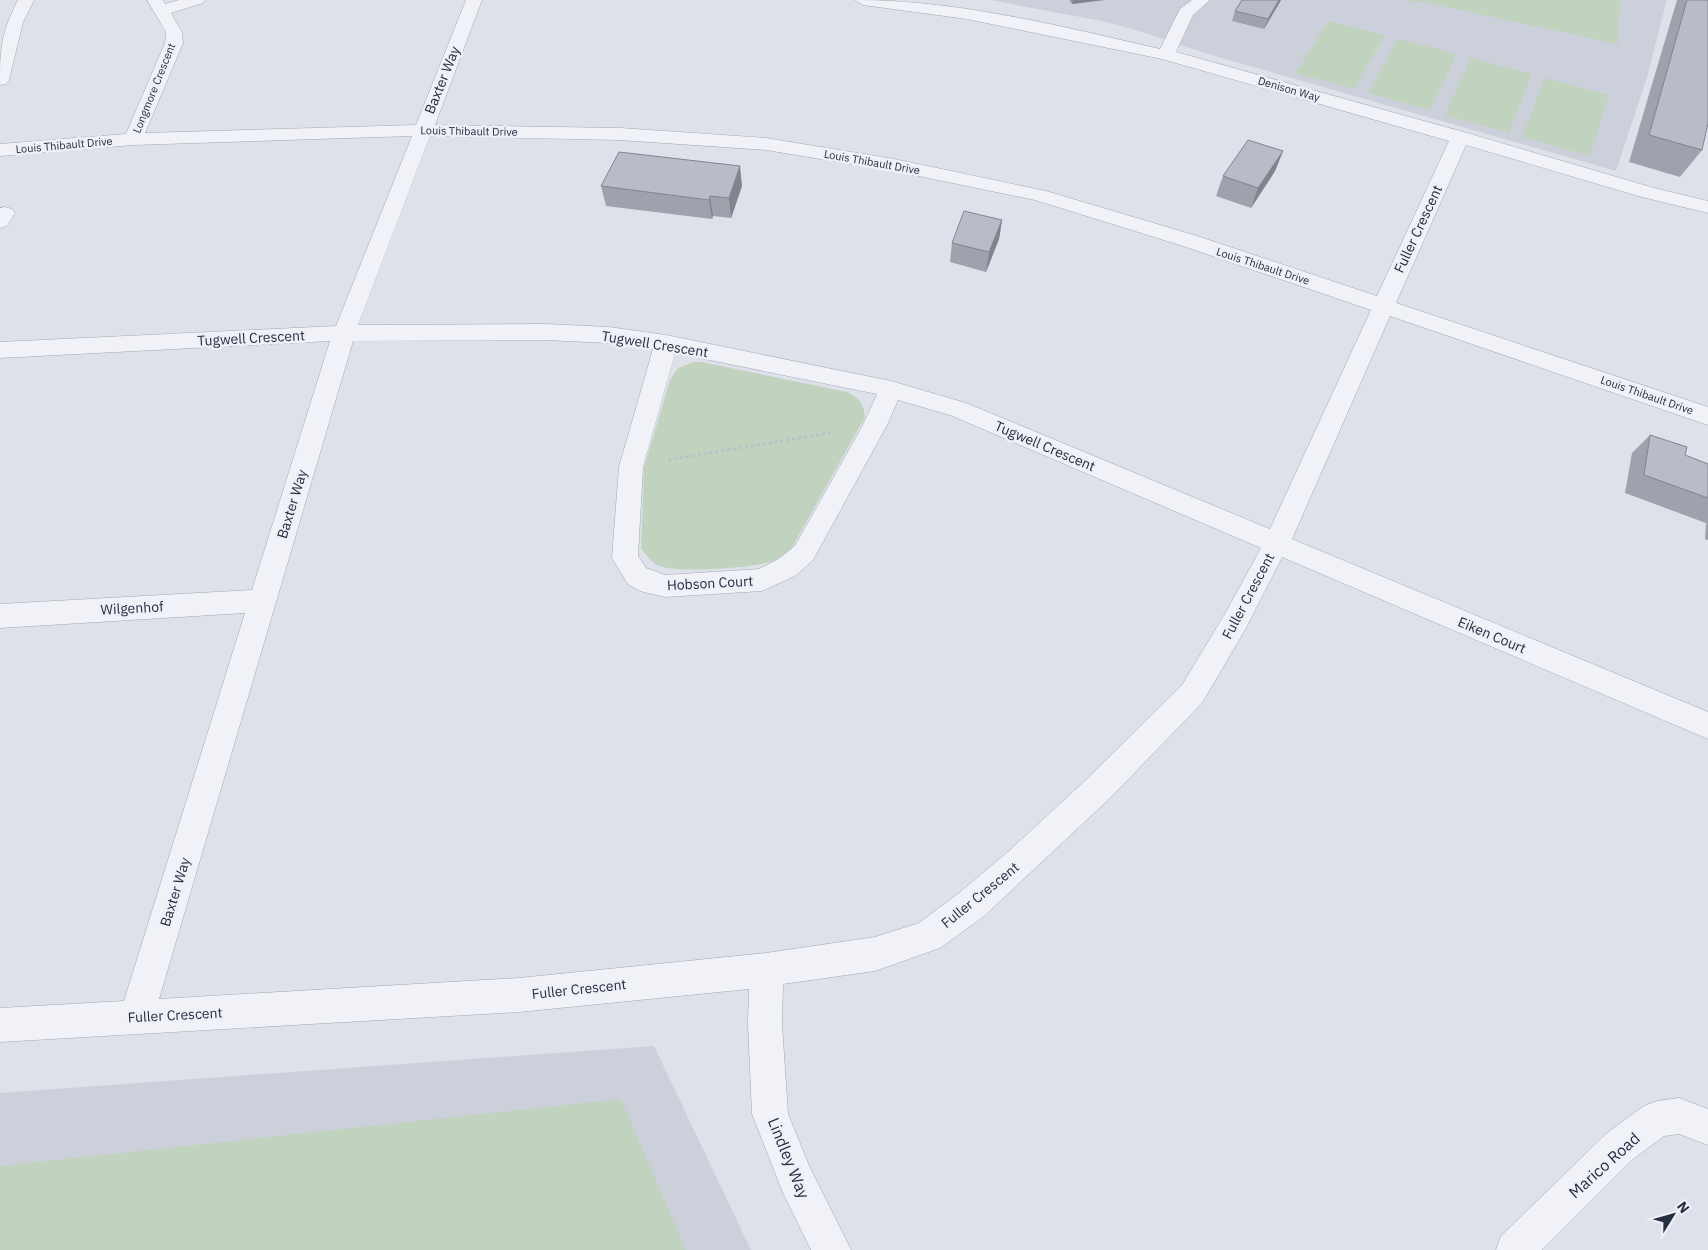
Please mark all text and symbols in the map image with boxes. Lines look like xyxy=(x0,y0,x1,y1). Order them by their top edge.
street label: Longmore Crescent xyxy=(130,41,178,135)
street label: Baxter Way xyxy=(420,44,464,116)
street label: Denison Way xyxy=(1256,73,1322,105)
street label: Louis Thibault Drive xyxy=(420,123,518,139)
street label: Louis Thibault Drive xyxy=(15,134,113,156)
street label: Louis Thibault Drive xyxy=(823,147,921,177)
street label: Fuller Crescent xyxy=(1390,182,1446,276)
street label: Louis Thibault Drive xyxy=(1215,244,1311,288)
street label: Tugwell Crescent xyxy=(197,326,305,350)
street label: Tugwell Crescent xyxy=(600,327,710,361)
street label: Louis Thibault Drive xyxy=(1599,373,1695,417)
street label: Tugwell Crescent xyxy=(992,417,1098,475)
street label: Baxter Way xyxy=(273,467,311,541)
street label: Fuller Crescent xyxy=(1218,550,1278,642)
street label: Hobson Court xyxy=(666,572,754,594)
street label: Wilgenhof xyxy=(100,597,164,619)
street label: Eiken Court xyxy=(1455,613,1529,657)
street label: Baxter Way xyxy=(156,855,194,929)
street label: Fuller Crescent xyxy=(937,858,1023,932)
street label: Fuller Crescent xyxy=(531,975,627,1003)
street label: Fuller Crescent xyxy=(127,1004,223,1026)
street label: Lindley Way xyxy=(764,1115,814,1202)
street label: Marico Road xyxy=(1564,1128,1644,1202)
north arrow xyxy=(1648,1190,1698,1240)
text: N xyxy=(1673,1198,1694,1217)

